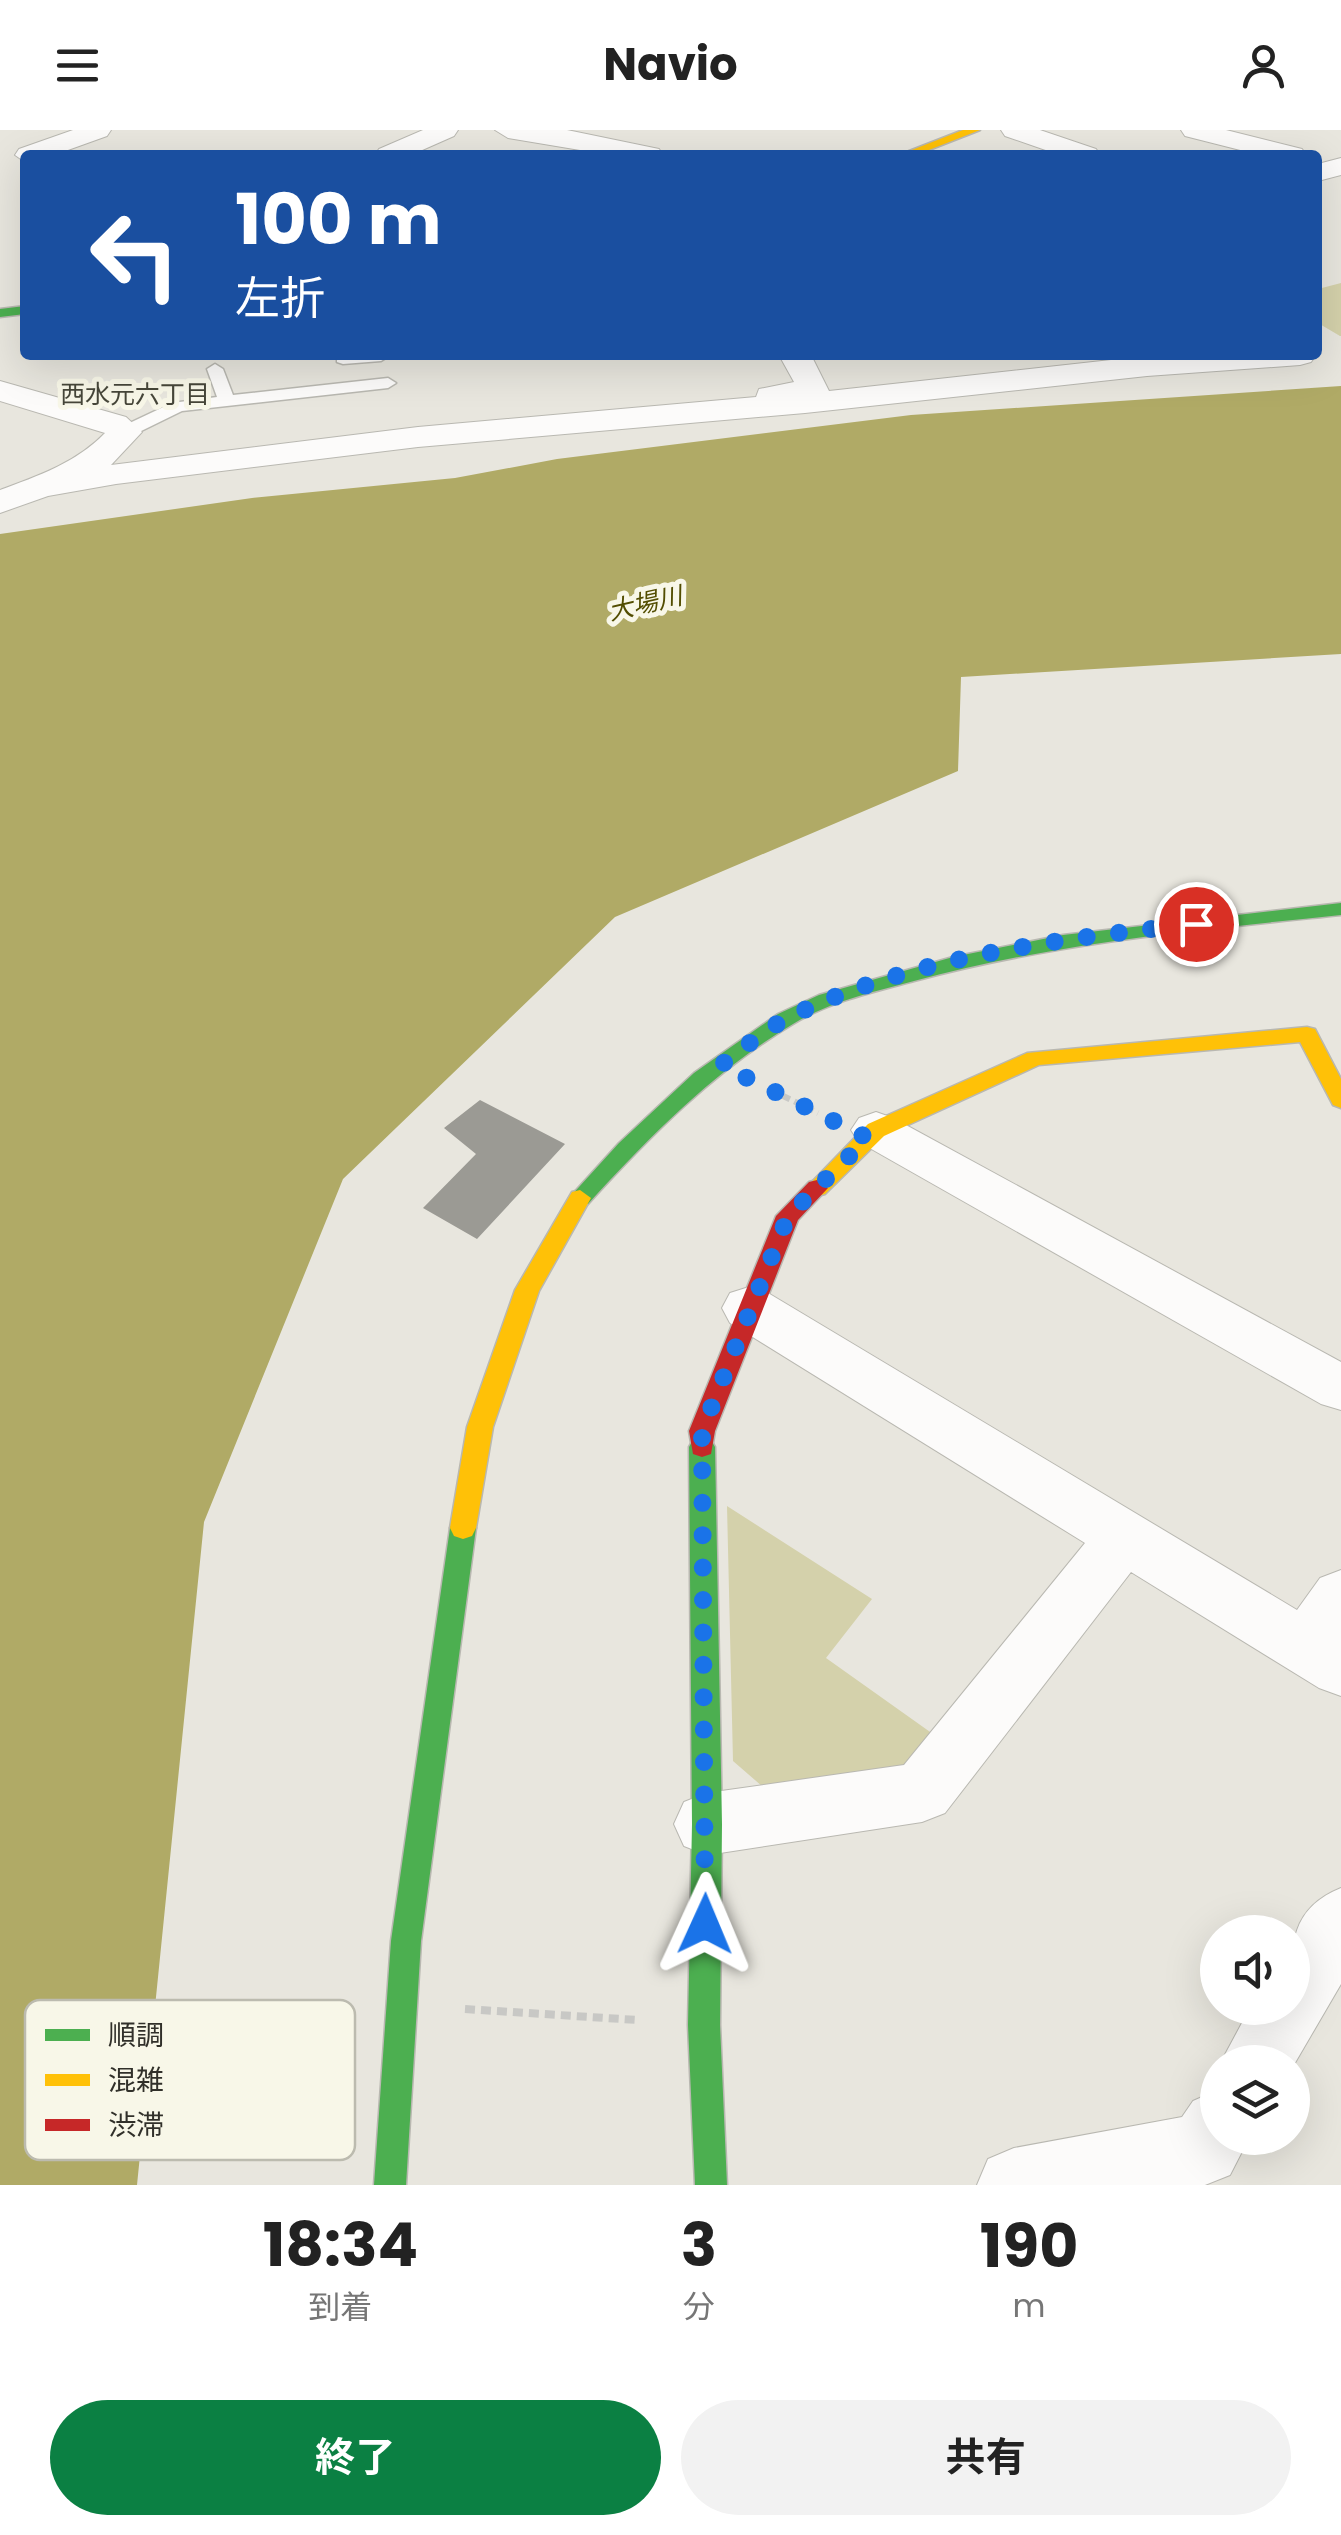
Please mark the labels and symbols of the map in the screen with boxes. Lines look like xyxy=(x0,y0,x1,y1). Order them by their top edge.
district label: 西水元六丁目 xyxy=(60,377,210,412)
water label: 大場川 xyxy=(605,577,689,629)
pin xyxy=(1154,882,1239,967)
position arrow xyxy=(653,1872,757,1976)
legend xyxy=(25,2000,355,2160)
text: 順調 xyxy=(108,2016,164,2055)
text: 混雑 xyxy=(108,2061,164,2100)
text: 渋滞 xyxy=(108,2106,164,2145)

